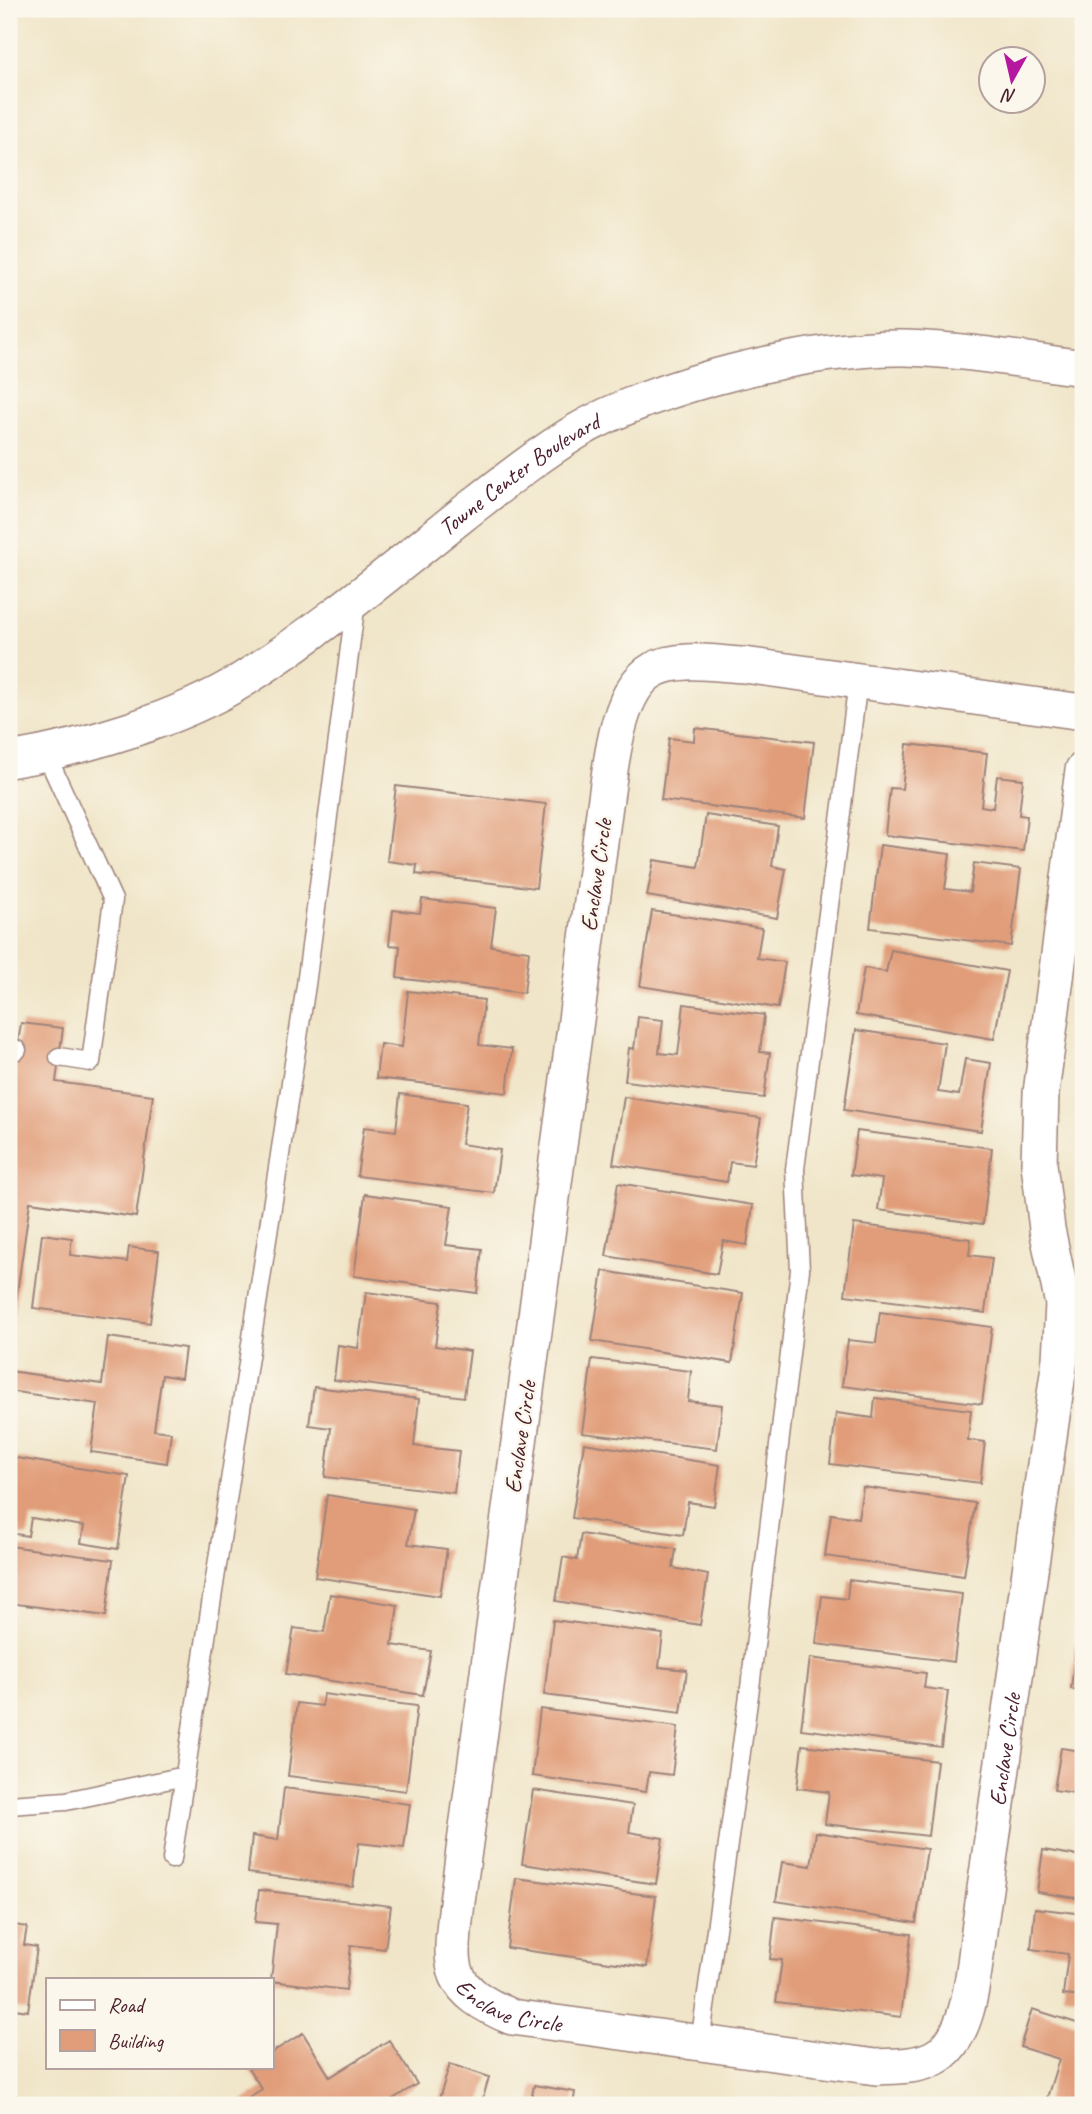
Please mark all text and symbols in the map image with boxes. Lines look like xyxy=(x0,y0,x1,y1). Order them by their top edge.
north arrow xyxy=(976,46,1046,116)
text: N xyxy=(999,83,1017,109)
street label: Towne Center Boulevard xyxy=(432,405,608,543)
street label: Enclave Circle xyxy=(573,815,619,933)
street label: Enclave Circle xyxy=(497,1377,543,1495)
street label: Enclave Circle xyxy=(982,1689,1028,1807)
street label: Enclave Circle xyxy=(449,1973,566,2039)
legend xyxy=(46,1978,273,2068)
text: Road xyxy=(108,1992,147,2018)
text: Building xyxy=(108,2028,165,2054)

